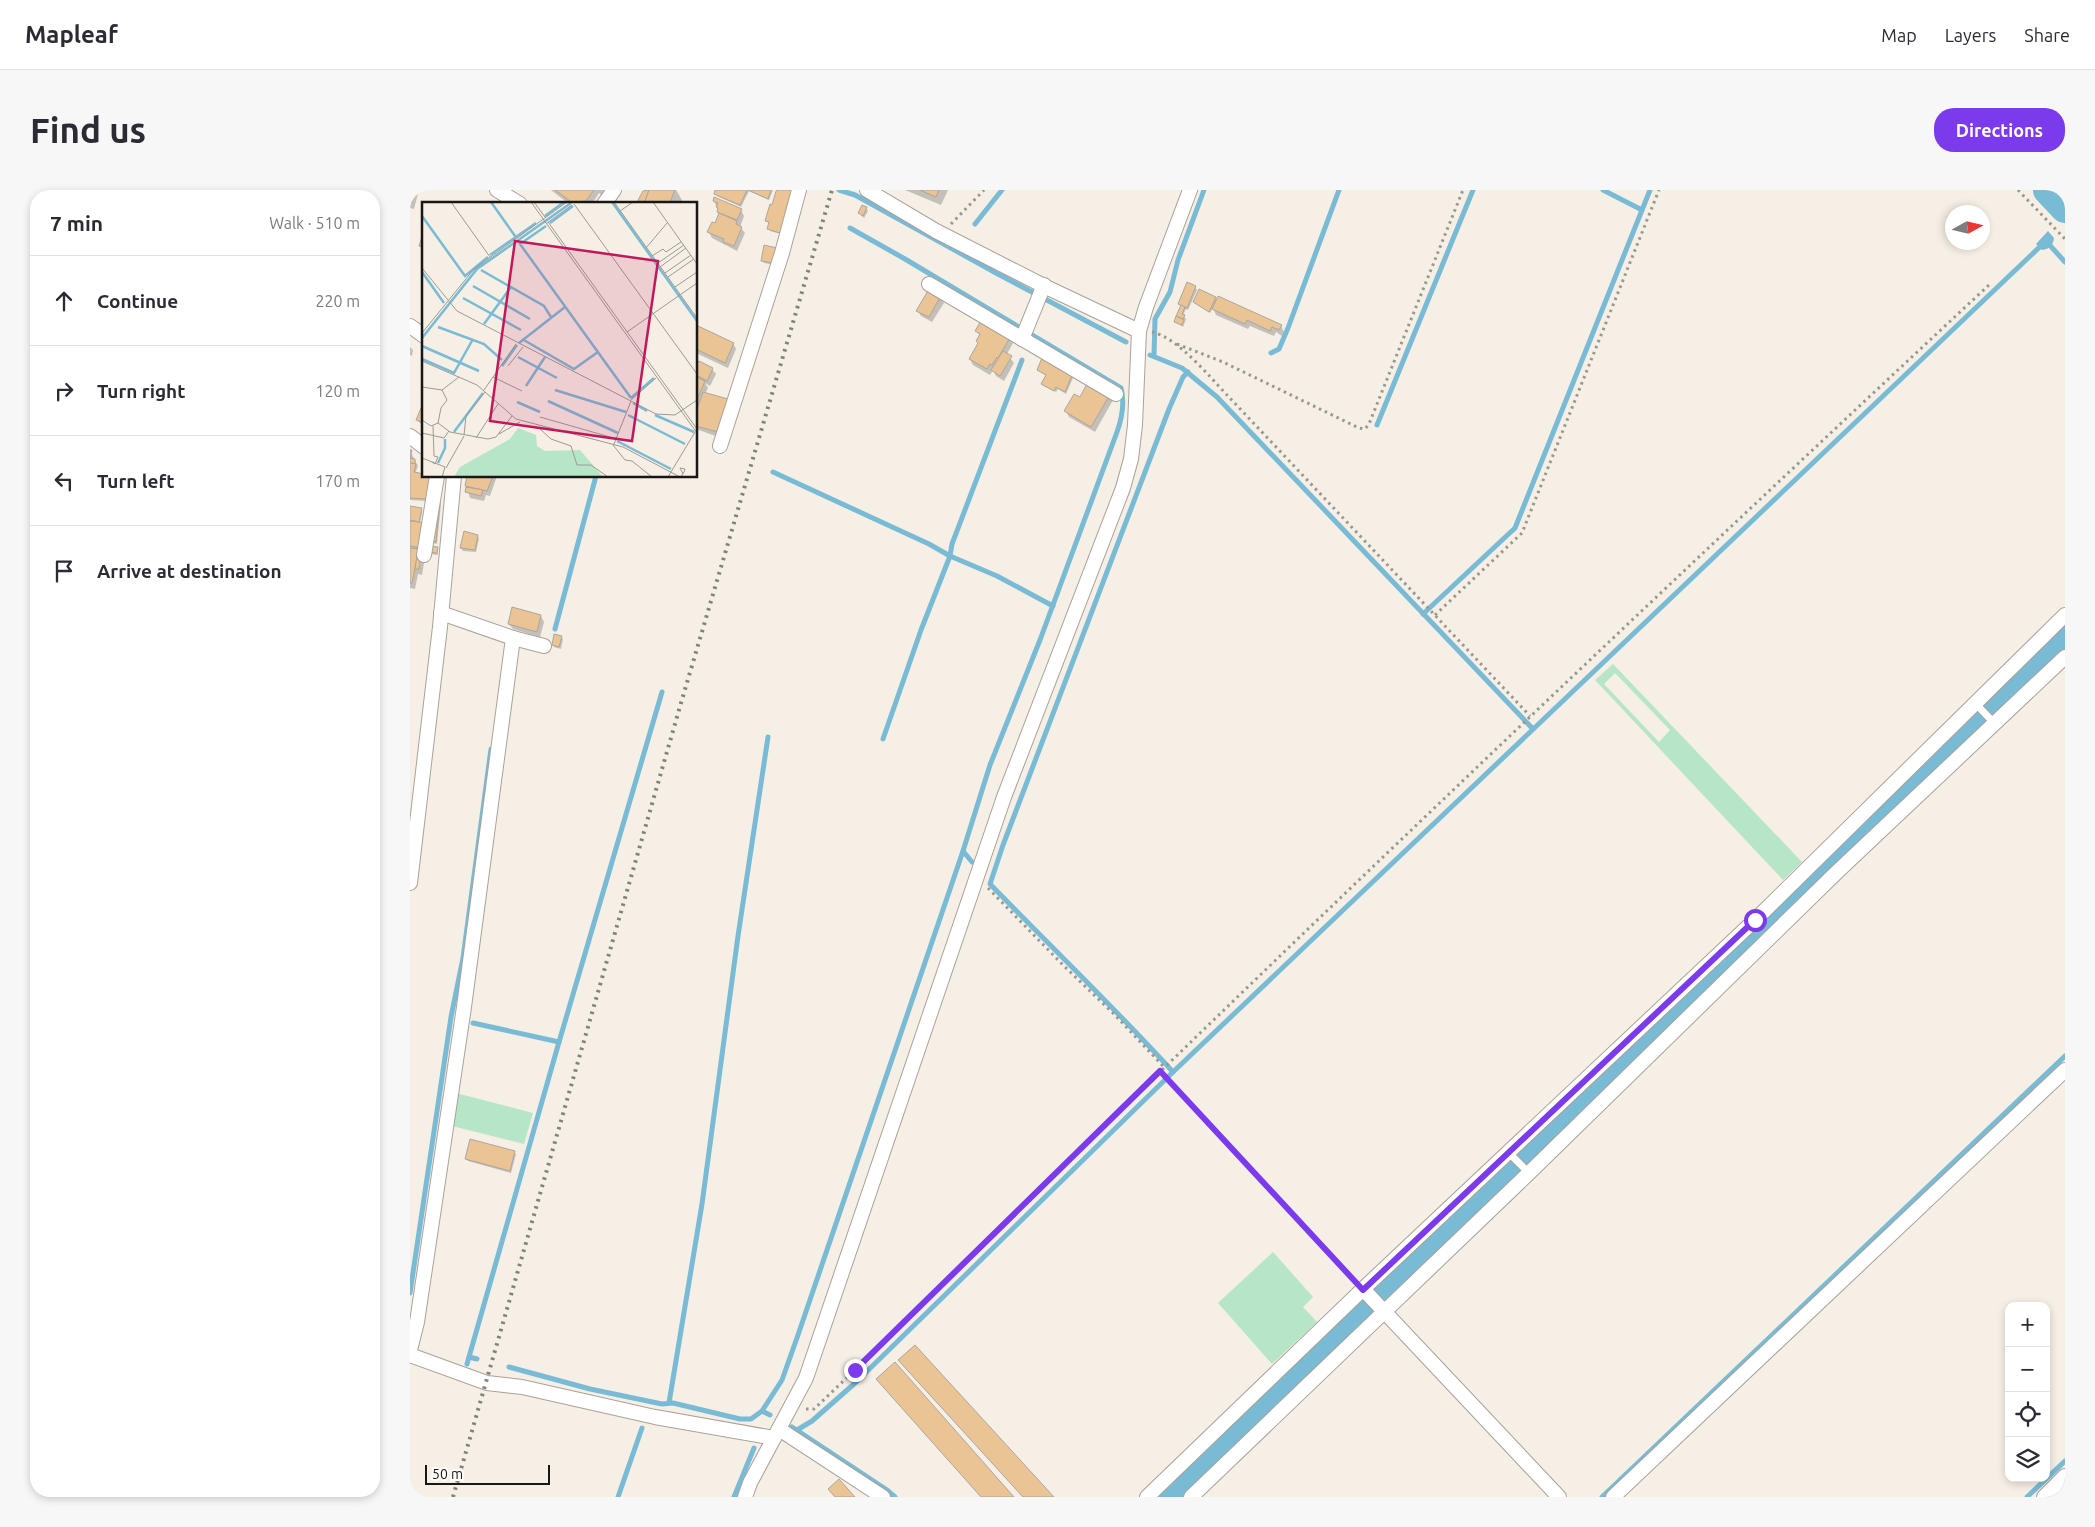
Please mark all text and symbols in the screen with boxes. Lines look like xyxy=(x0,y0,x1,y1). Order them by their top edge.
text: Mapleaf xyxy=(25,21,118,48)
text: Map xyxy=(1881,25,1917,45)
text: Layers xyxy=(1945,25,1996,45)
text: Share xyxy=(2024,25,2070,45)
button: Directions xyxy=(1934,108,2065,152)
text: Find us xyxy=(30,110,146,150)
inset map xyxy=(422,202,698,478)
north arrow xyxy=(1945,205,1990,250)
text: 7 min xyxy=(50,211,103,235)
text: Walk · 510 m xyxy=(269,214,360,232)
icon: ahead xyxy=(50,287,78,315)
text: Continue xyxy=(97,290,178,312)
text: 220 m xyxy=(315,292,360,310)
icon: right xyxy=(50,377,78,405)
text: Turn right xyxy=(97,380,185,402)
text: 120 m xyxy=(315,382,360,400)
icon: left xyxy=(50,467,78,495)
text: Turn left xyxy=(97,470,175,492)
text: 170 m xyxy=(315,472,360,490)
icon: arrive xyxy=(50,557,78,585)
text: Arrive at destination xyxy=(97,560,282,582)
route start xyxy=(1744,909,1767,932)
map controls xyxy=(2005,1302,2050,1482)
button: + xyxy=(2005,1302,2050,1347)
button: − xyxy=(2005,1347,2050,1392)
route end xyxy=(844,1359,867,1382)
button: locate xyxy=(2005,1392,2050,1437)
button: layers xyxy=(2005,1437,2050,1482)
scale bar xyxy=(425,1462,550,1485)
text: 50 m xyxy=(432,1466,463,1482)

